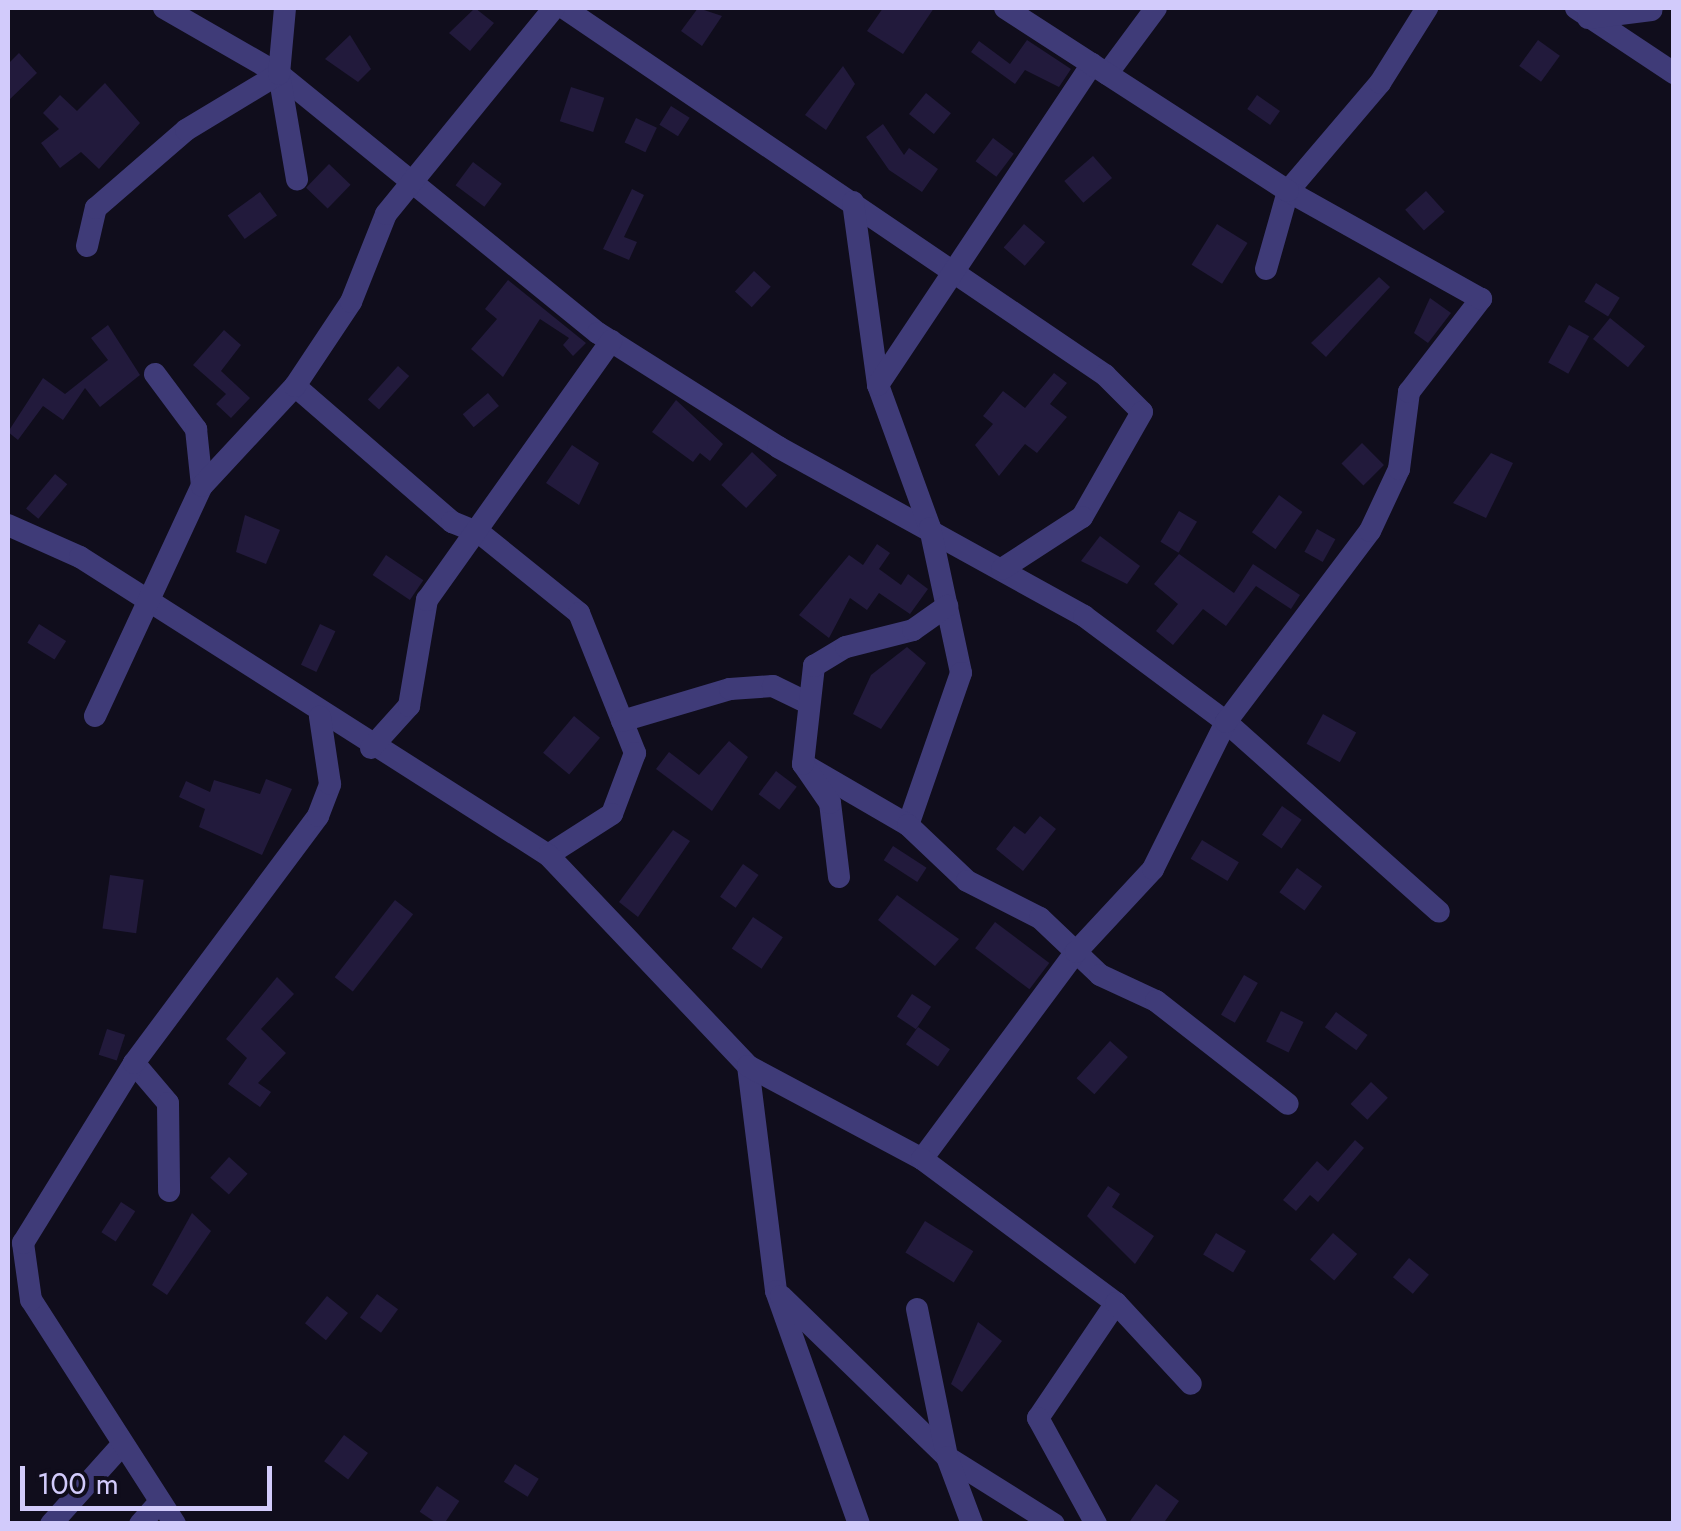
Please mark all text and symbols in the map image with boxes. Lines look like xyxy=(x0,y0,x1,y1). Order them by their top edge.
scale bar xyxy=(25,1446,278,1508)
text: 100 m xyxy=(37,1462,119,1505)

